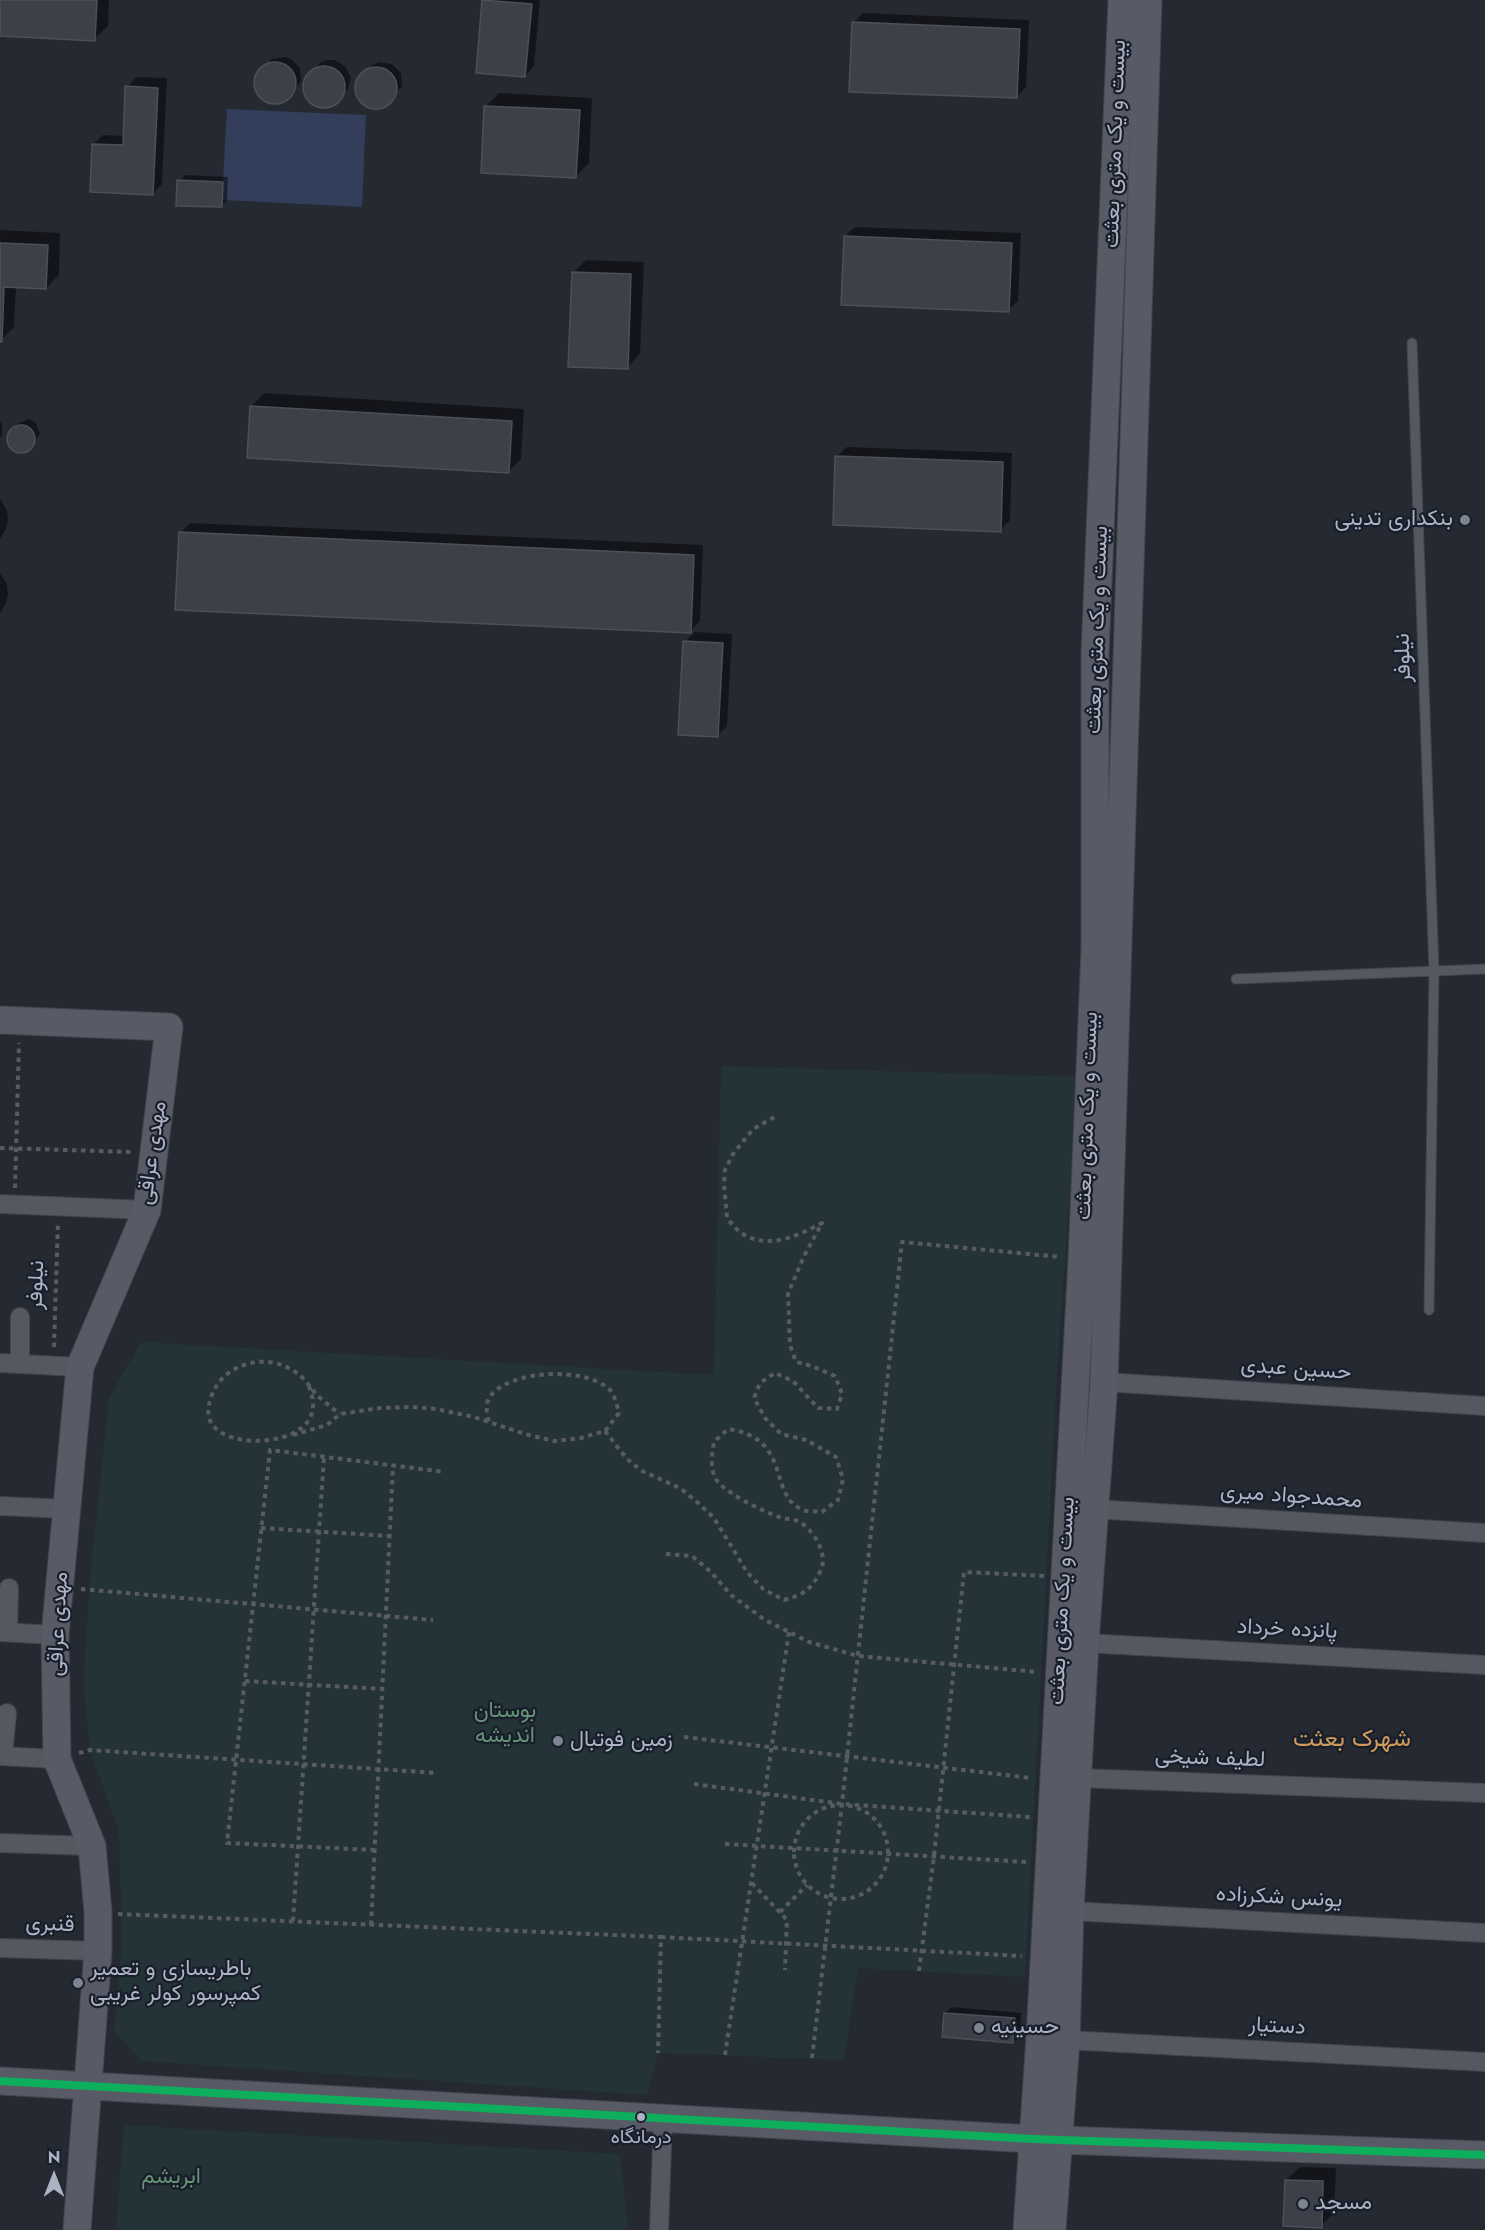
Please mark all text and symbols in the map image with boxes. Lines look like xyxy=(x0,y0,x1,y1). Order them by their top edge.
street label: بیست و یک متری بعثت xyxy=(1099,39,1133,249)
place label: بنکداری تدینی xyxy=(1334,507,1453,533)
marker: بنکداری تدینی xyxy=(1458,513,1472,527)
street label: بیست و یک متری بعثت xyxy=(1081,525,1115,735)
street label: نیلوفر xyxy=(1390,633,1418,683)
street label: بیست و یک متری بعثت xyxy=(1071,1011,1105,1221)
street label: مهدی عراقی xyxy=(133,1099,173,1207)
street label: نیلوفر xyxy=(23,1260,51,1310)
street label: حسین عبدی xyxy=(1240,1353,1352,1387)
street label: محمدجواد میری xyxy=(1219,1479,1363,1515)
street label: بیست و یک متری بعثت xyxy=(1044,1496,1082,1706)
street label: مهدی عراقی xyxy=(43,1571,75,1677)
street label: پانزده خرداد xyxy=(1236,1614,1338,1646)
park label: بوستان اندیشه xyxy=(474,1699,536,1750)
district label: شهرک بعثت xyxy=(1293,1726,1411,1754)
place label: زمین فوتبال xyxy=(570,1728,673,1754)
marker: زمین فوتبال xyxy=(551,1734,565,1748)
street label: لطیف شیخی xyxy=(1154,1744,1266,1774)
street label: یونس شکرزاده xyxy=(1215,1882,1343,1914)
street label: قنبری xyxy=(25,1911,75,1939)
place label: باطریسازی و تعمیر کمپرسور کولر غریبی xyxy=(90,1957,261,2008)
marker: باطریسازی و تعمیر کمپرسور کولر غریبی xyxy=(71,1976,85,1990)
street label: دستیار xyxy=(1248,2012,1306,2042)
place label: حسینیه xyxy=(991,2015,1059,2041)
marker: حسینیه xyxy=(972,2021,986,2035)
marker: درمانگاه xyxy=(635,2111,647,2123)
place label: درمانگاه xyxy=(610,2126,672,2150)
north arrow xyxy=(24,2146,84,2206)
text: N xyxy=(48,2146,60,2169)
park label: ابریشم xyxy=(141,2165,201,2191)
place label: مسجد xyxy=(1315,2191,1372,2217)
marker: مسجد xyxy=(1296,2197,1310,2211)

